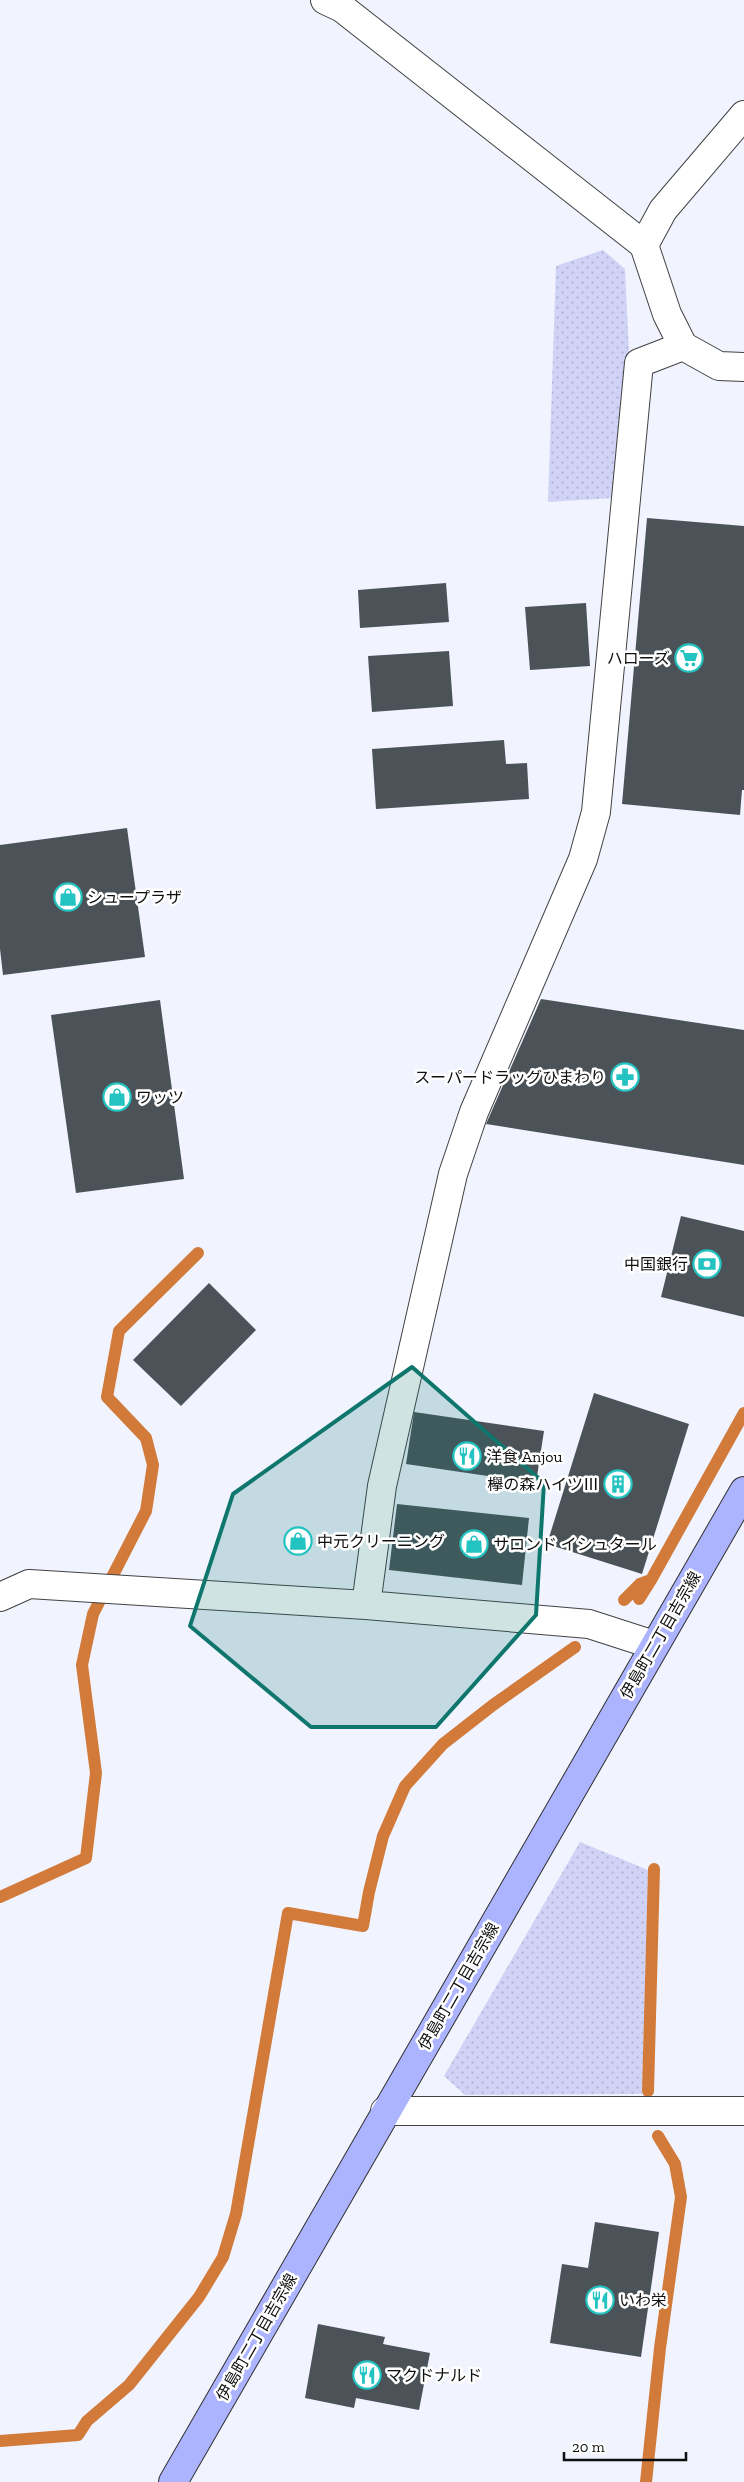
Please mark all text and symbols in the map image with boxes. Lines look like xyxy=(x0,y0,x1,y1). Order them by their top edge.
supermarket icon: ハローズ xyxy=(674,643,704,673)
place label: ハローズ xyxy=(607,649,670,668)
shop icon: シュープラザ xyxy=(53,882,83,912)
place label: シュープラザ xyxy=(87,888,182,907)
pharmacy icon: スーパードラッグひまわり xyxy=(610,1062,640,1092)
place label: スーパードラッグひまわり xyxy=(414,1068,606,1087)
shop icon: ワッツ xyxy=(102,1082,132,1112)
place label: ワッツ xyxy=(136,1088,184,1107)
bank icon: 中国銀行 xyxy=(692,1249,722,1279)
place label: 中国銀行 xyxy=(624,1255,688,1274)
restaurant icon: 洋食 Anjou xyxy=(452,1441,482,1471)
place label: 洋食 Anjou xyxy=(486,1447,562,1466)
building icon: 欅の森ハイツⅢ xyxy=(603,1469,633,1499)
place label: 欅の森ハイツⅢ xyxy=(487,1475,599,1494)
shop icon: 中元クリーニング xyxy=(283,1526,313,1556)
shop icon: サロンド イシュタール xyxy=(459,1529,489,1559)
place label: 中元クリーニング xyxy=(317,1532,445,1551)
place label: サロンド イシュタール xyxy=(493,1535,657,1554)
street label: 伊島町二丁目吉宗線 xyxy=(616,1568,705,1702)
street label: 伊島町二丁目吉宗線 xyxy=(414,1919,503,2053)
street label: 伊島町二丁目吉宗線 xyxy=(212,2270,301,2404)
restaurant icon: いわ栄 xyxy=(585,2285,615,2315)
place label: いわ栄 xyxy=(619,2291,667,2310)
restaurant icon: マクドナルド xyxy=(352,2360,382,2390)
place label: マクドナルド xyxy=(386,2366,482,2385)
scale bar xyxy=(564,2430,686,2462)
text: 20 m xyxy=(572,2438,605,2456)

